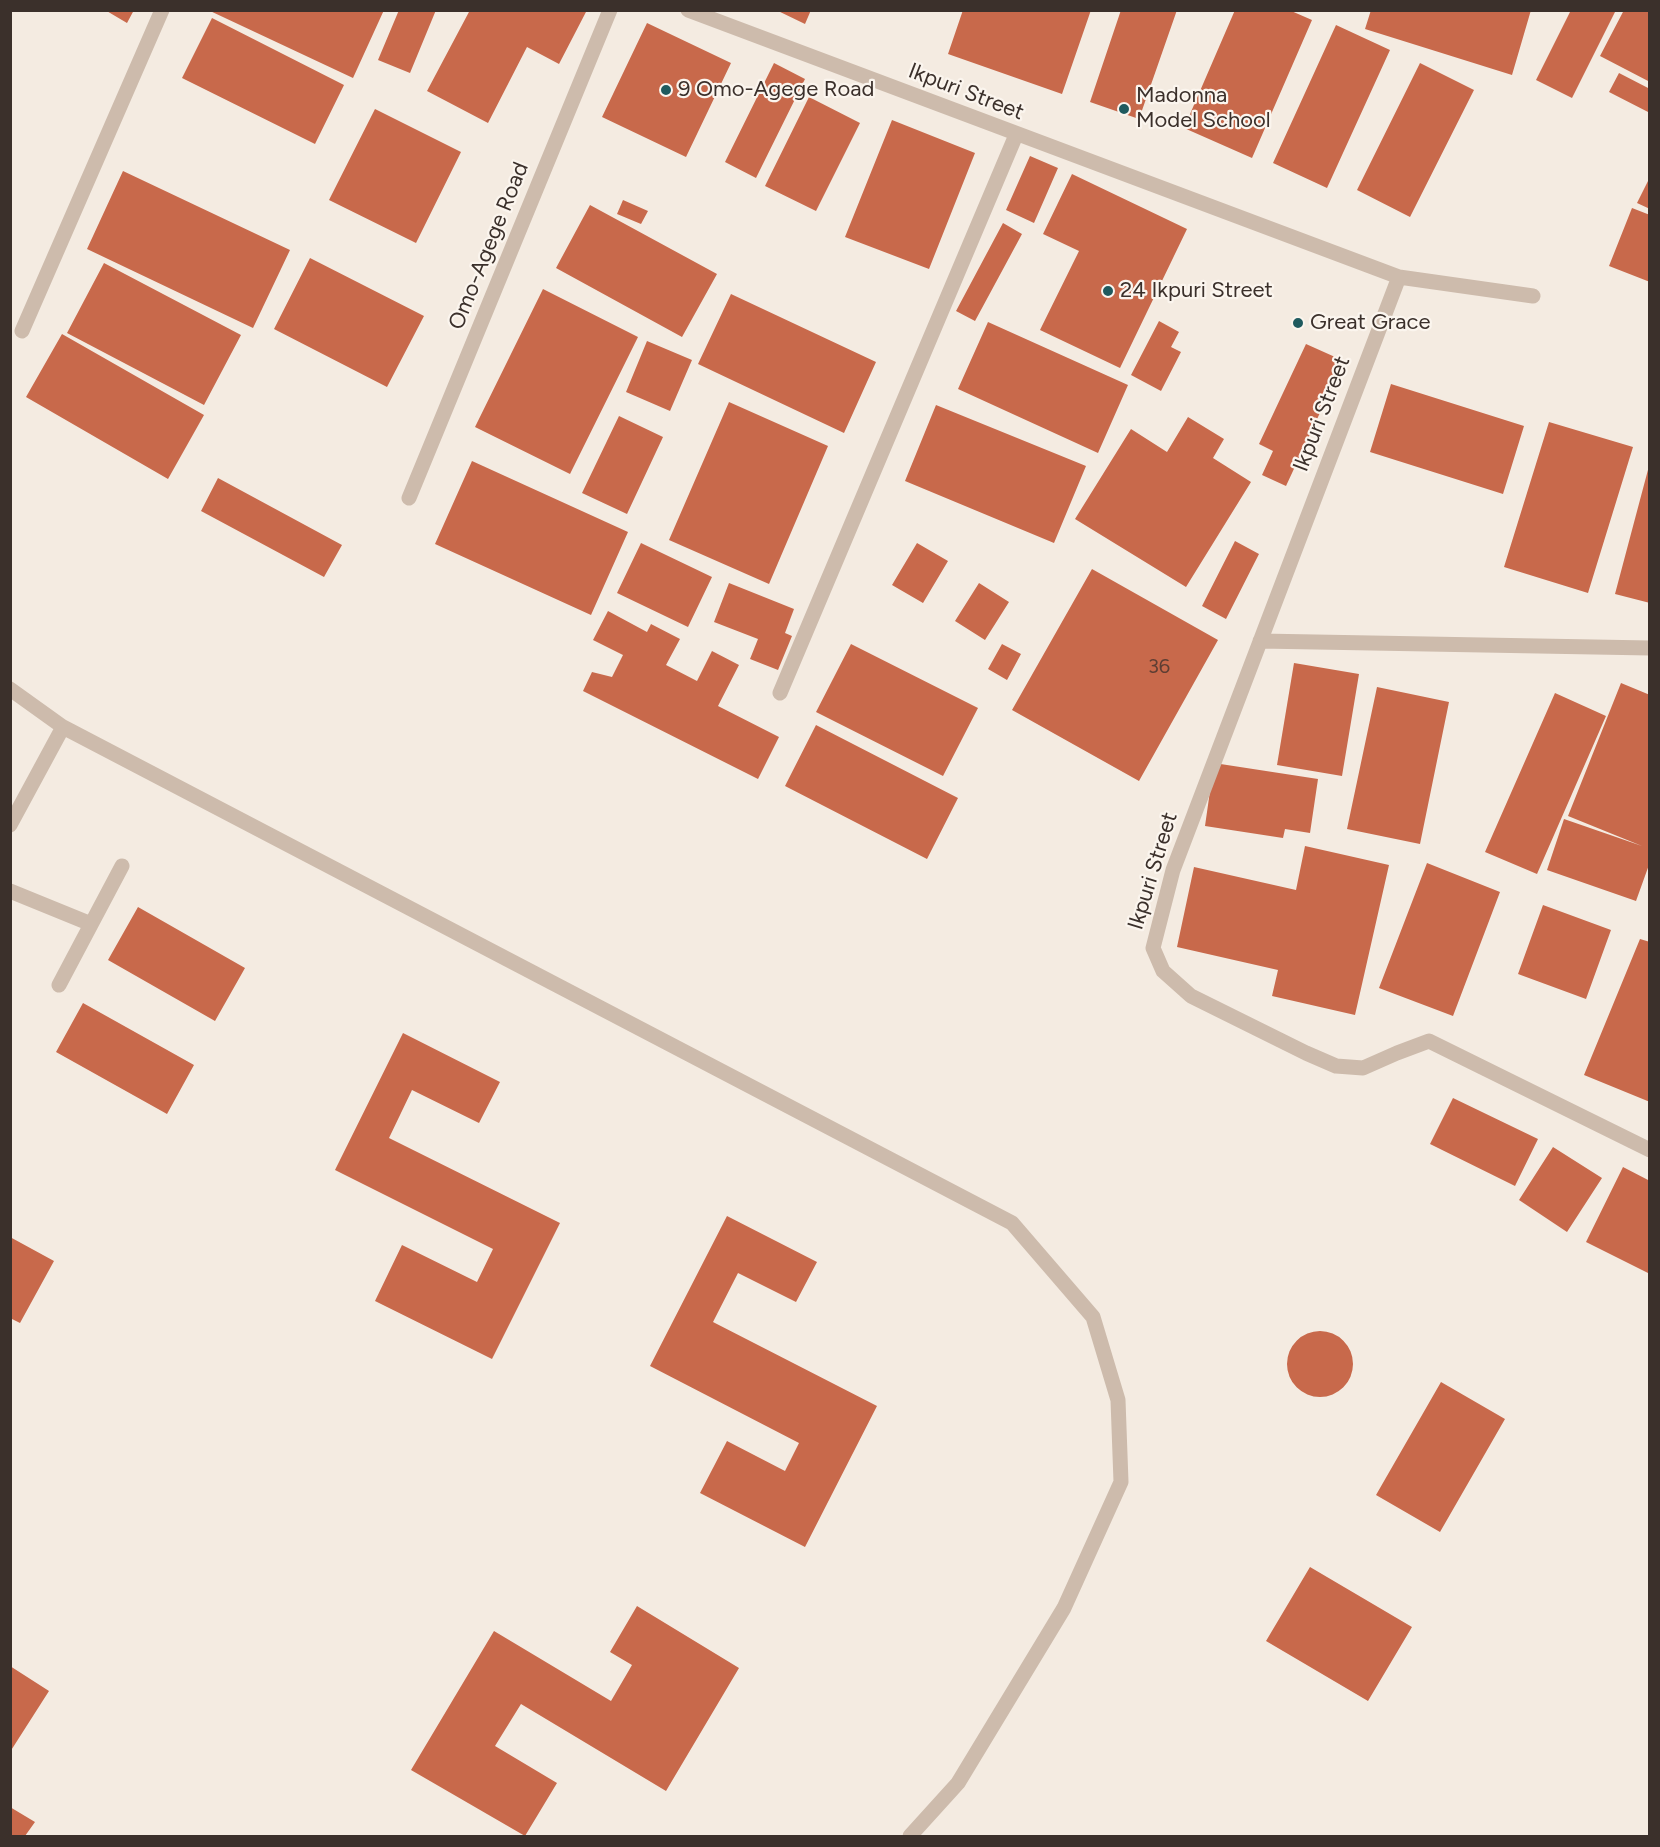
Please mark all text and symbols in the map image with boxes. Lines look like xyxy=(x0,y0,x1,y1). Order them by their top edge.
street label: Ikpuri Street xyxy=(905,58,1027,126)
place label: 9 Omo-Agege Road xyxy=(678,77,874,103)
marker: 9 Omo-Agege Road xyxy=(659,83,673,97)
place label: Madonna Model School xyxy=(1136,83,1271,134)
marker: Madonna Model School xyxy=(1117,102,1131,116)
street label: Omo-Agege Road xyxy=(443,158,535,334)
place label: 24 Ikpuri Street xyxy=(1120,278,1273,304)
marker: 24 Ikpuri Street xyxy=(1101,284,1115,298)
place label: Great Grace xyxy=(1310,310,1430,336)
marker: Great Grace xyxy=(1291,316,1305,330)
street label: Ikpuri Street xyxy=(1288,353,1356,475)
house number: 36 xyxy=(1148,655,1170,679)
street label: Ikpuri Street xyxy=(1123,809,1183,933)

